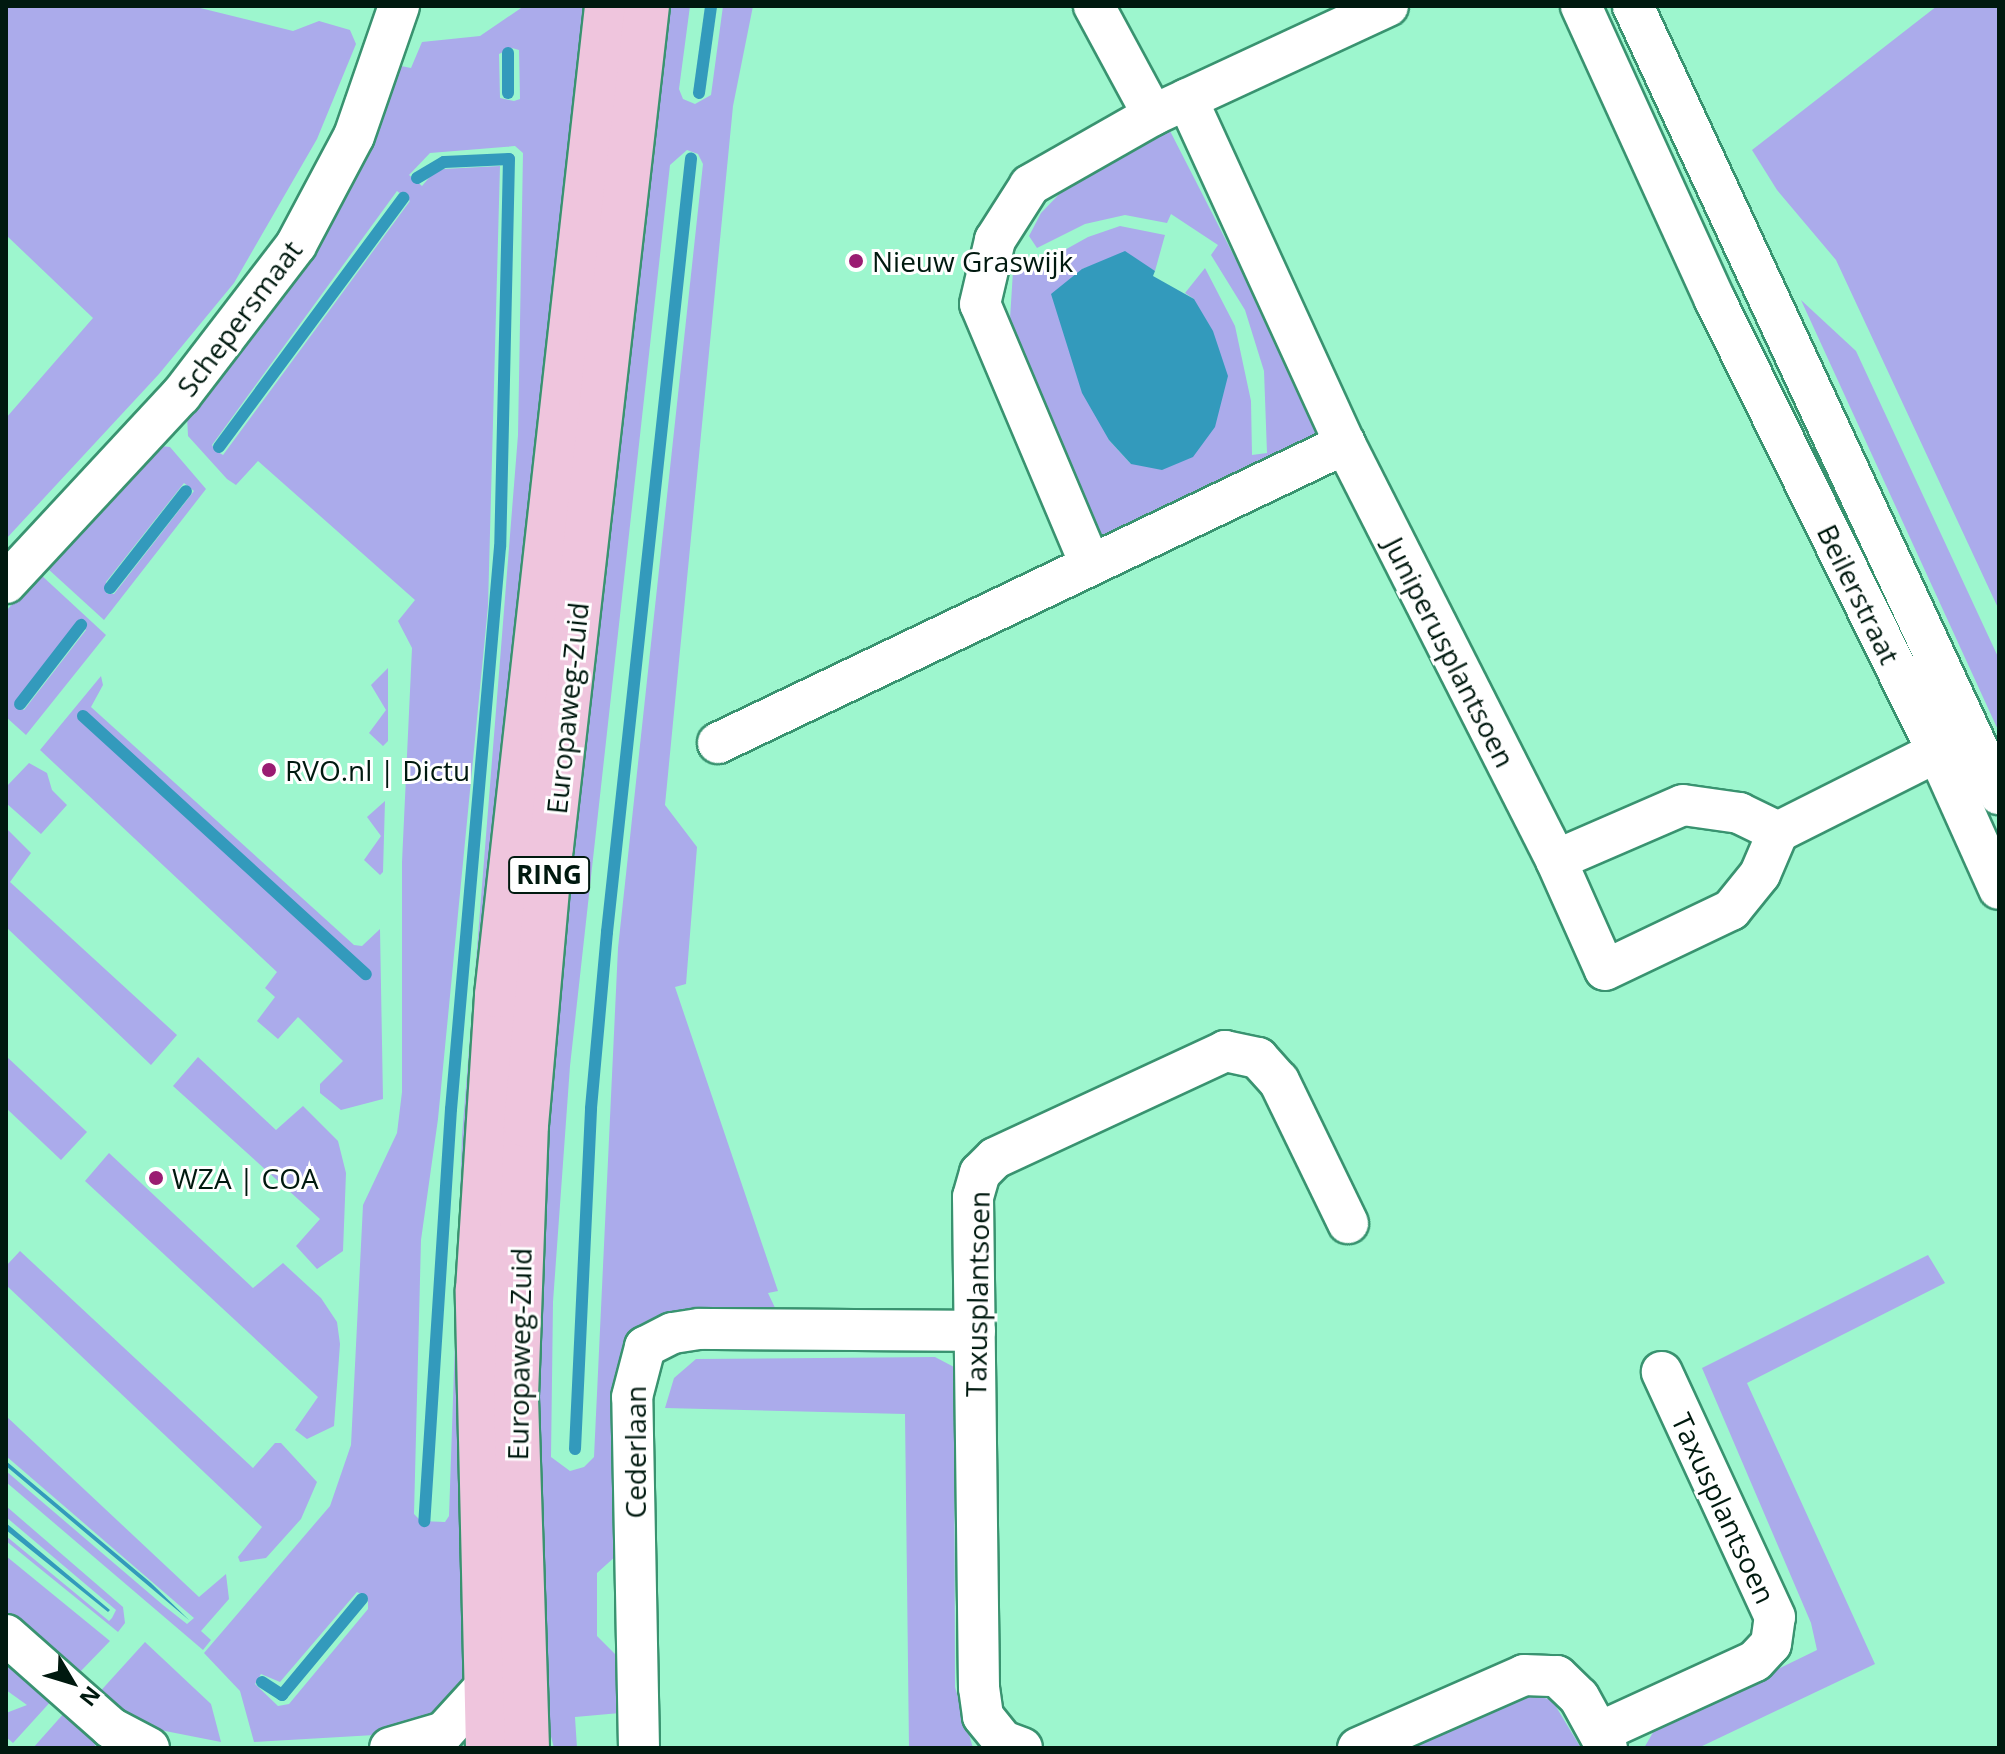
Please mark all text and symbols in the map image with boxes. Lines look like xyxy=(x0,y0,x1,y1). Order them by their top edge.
street label: Schepersmaat xyxy=(170,233,308,403)
place label: Nieuw Graswijk xyxy=(872,244,1073,278)
marker: Nieuw Graswijk xyxy=(847,252,865,270)
street label: Beilerstraat xyxy=(1811,519,1907,669)
street label: Juniperusplantsoen xyxy=(1377,531,1523,773)
street label: Europaweg-Zuid xyxy=(539,600,595,816)
place label: RVO.nl | Dictu xyxy=(285,753,470,787)
marker: RVO.nl | Dictu xyxy=(260,761,278,779)
road number: RING xyxy=(507,853,591,897)
place label: WZA | COA xyxy=(172,1161,319,1195)
marker: WZA | COA xyxy=(147,1169,165,1187)
street label: Taxusplantsoen xyxy=(958,1191,996,1397)
street label: Europaweg-Zuid xyxy=(500,1247,538,1461)
street label: Cederlaan xyxy=(618,1385,652,1519)
street label: Taxusplantsoen xyxy=(1665,1407,1783,1609)
north arrow xyxy=(32,1642,112,1722)
text: N xyxy=(74,1680,108,1713)

